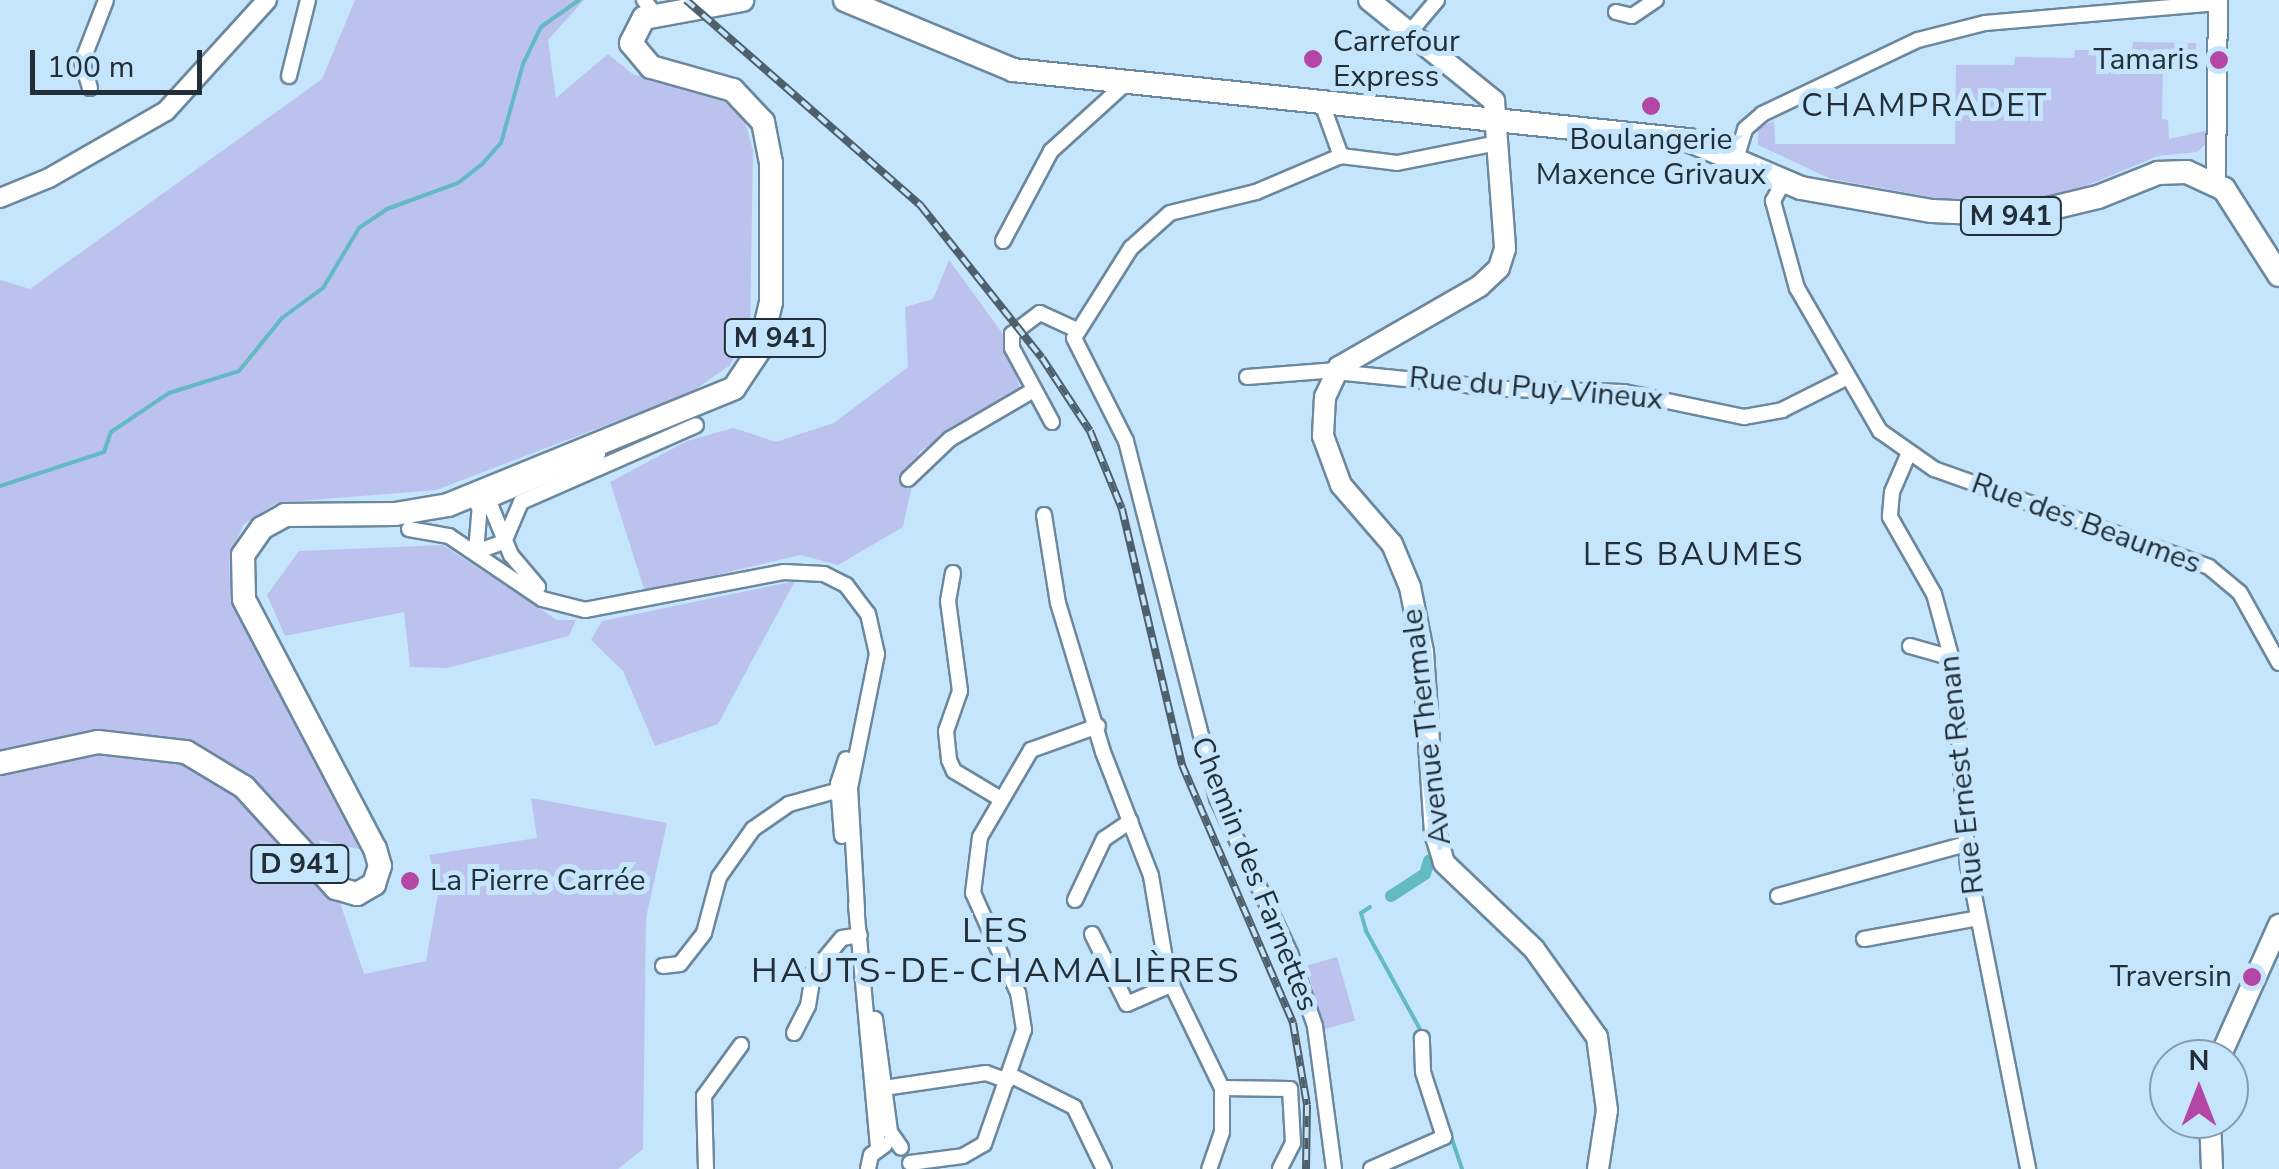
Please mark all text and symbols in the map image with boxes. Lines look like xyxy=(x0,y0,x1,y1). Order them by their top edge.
place label: Carrefour Express xyxy=(1333,24,1460,94)
scale bar xyxy=(35,30,208,92)
place label: Tamaris xyxy=(2094,42,2199,78)
text: 100 m xyxy=(47,47,134,88)
marker: Carrefour Express xyxy=(1302,48,1324,70)
marker: Tamaris xyxy=(2208,49,2230,71)
district label: CHAMPRADET xyxy=(1801,87,2049,125)
marker: Boulangerie Maxence Grivaux xyxy=(1640,95,1662,117)
place label: Boulangerie Maxence Grivaux xyxy=(1536,122,1766,192)
road number: M 941 xyxy=(1958,193,2064,239)
road number: M 941 xyxy=(722,315,828,361)
street label: Rue du Puy Vineux xyxy=(1408,360,1664,418)
street label: Rue des Beaumes xyxy=(1967,466,2205,582)
district label: LES BAUMES xyxy=(1583,536,1805,574)
street label: Avenue Thermale xyxy=(1395,607,1459,847)
street label: Rue Ernest Renan xyxy=(1932,654,1992,896)
street label: Chemin des Farnettes xyxy=(1183,732,1325,1016)
road number: D 941 xyxy=(250,841,350,887)
place label: La Pierre Carrée xyxy=(430,863,646,899)
marker: La Pierre Carrée xyxy=(399,870,421,892)
district label: LES HAUTS-DE-CHAMALIÈRES xyxy=(751,910,1241,992)
place label: Traversin xyxy=(2110,959,2232,995)
marker: Traversin xyxy=(2241,966,2263,988)
north arrow xyxy=(2149,1039,2249,1139)
text: N xyxy=(2189,1042,2209,1080)

